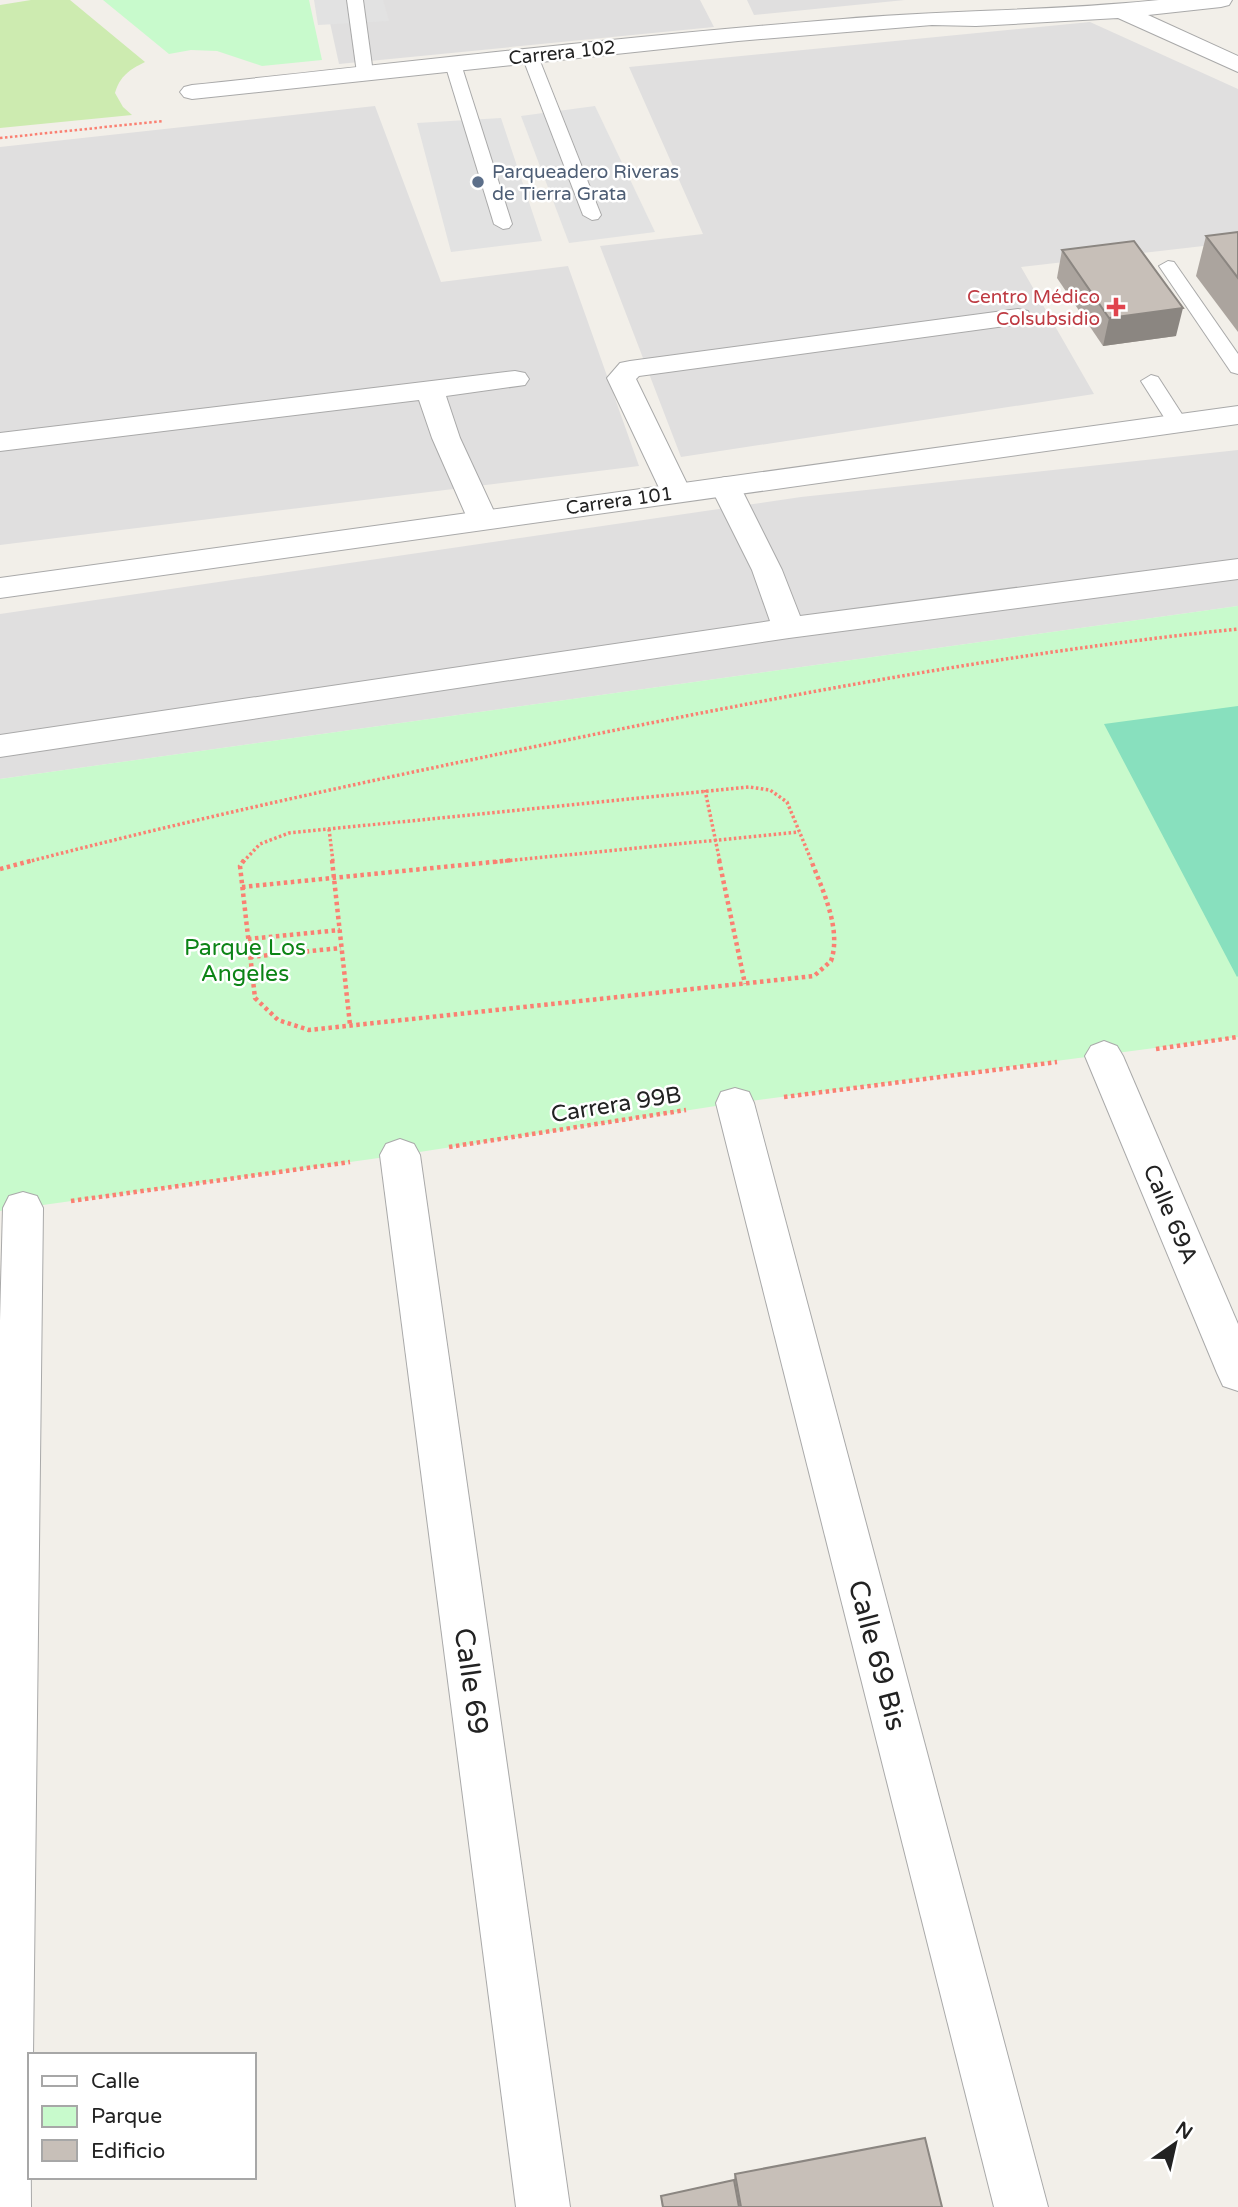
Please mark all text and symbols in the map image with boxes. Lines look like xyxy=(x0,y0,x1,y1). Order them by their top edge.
street label: Carrera 102 xyxy=(507,36,617,70)
place label: Parqueadero Riveras de Tierra Grata xyxy=(492,161,679,205)
marker: Parqueadero Riveras de Tierra Grata xyxy=(470,174,486,190)
place label: Centro Médico Colsubsidio xyxy=(967,286,1100,330)
marker: Centro Médico Colsubsidio xyxy=(1106,297,1126,317)
street label: Carrera 101 xyxy=(564,483,674,519)
park label: Parque Los Angeles xyxy=(184,934,306,988)
street label: Carrera 99B xyxy=(549,1081,683,1129)
street label: Calle 69A xyxy=(1137,1160,1204,1268)
street label: Calle 69 Bis xyxy=(841,1576,913,1734)
street label: Calle 69 xyxy=(447,1626,495,1737)
legend xyxy=(28,2053,256,2179)
text: Calle xyxy=(91,2069,140,2094)
text: Parque xyxy=(91,2104,162,2129)
north arrow xyxy=(1140,2109,1210,2179)
text: N xyxy=(1171,2117,1196,2144)
text: Edificio xyxy=(91,2139,165,2164)

